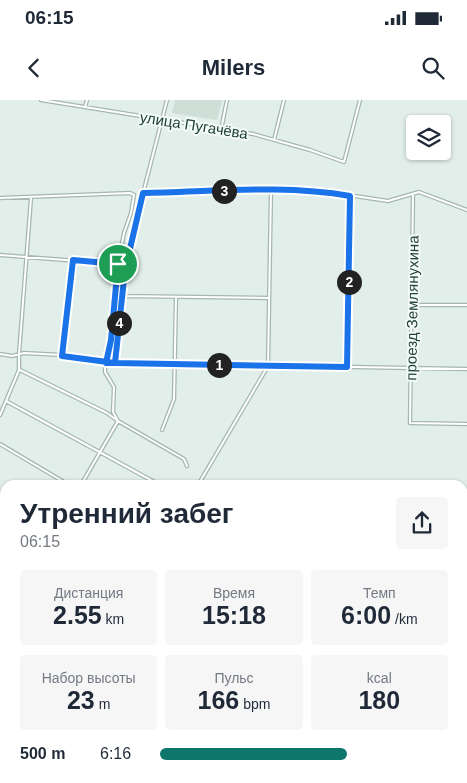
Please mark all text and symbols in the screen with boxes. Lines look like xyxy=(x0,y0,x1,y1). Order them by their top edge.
text: 06:15 xyxy=(25,7,74,28)
icon: back xyxy=(20,54,48,82)
icon: search xyxy=(419,54,447,82)
text: Milers xyxy=(202,55,265,80)
street label: улица Пугачёва xyxy=(139,108,250,142)
map controls xyxy=(406,115,451,160)
button: layers xyxy=(406,115,451,160)
pin: 3 xyxy=(212,178,236,204)
text: 3 xyxy=(221,183,228,199)
street label: проезд Землянухина xyxy=(402,235,422,381)
pin xyxy=(97,243,139,285)
icon: arrive xyxy=(104,250,132,278)
pin: 2 xyxy=(336,270,362,294)
text: 2 xyxy=(346,274,353,290)
pin: 4 xyxy=(106,310,132,336)
text: 4 xyxy=(116,315,123,331)
pin: 1 xyxy=(206,352,232,378)
text: 1 xyxy=(216,357,223,373)
button: share xyxy=(396,497,448,549)
text: Утренний забег xyxy=(20,498,234,529)
text: 06:15 xyxy=(20,533,60,550)
text: Дистанция xyxy=(54,585,123,601)
text: Время xyxy=(213,585,255,601)
text: Темп xyxy=(363,585,396,601)
text: 2.55 xyxy=(53,601,102,629)
text: 15:18 xyxy=(202,601,266,629)
text: 6:00 xyxy=(341,601,391,629)
text: km xyxy=(102,611,124,627)
text: /km xyxy=(391,611,418,627)
text: Набор высоты xyxy=(42,670,136,686)
text: Пульс xyxy=(214,670,254,686)
text: kcal xyxy=(367,670,392,686)
text: 23 xyxy=(67,686,95,714)
text: 166 xyxy=(198,686,239,714)
text: 180 xyxy=(358,686,400,714)
text: m xyxy=(95,696,110,712)
text: bpm xyxy=(239,696,270,712)
text: 500 m xyxy=(20,745,65,762)
text: 6:16 xyxy=(100,745,131,762)

